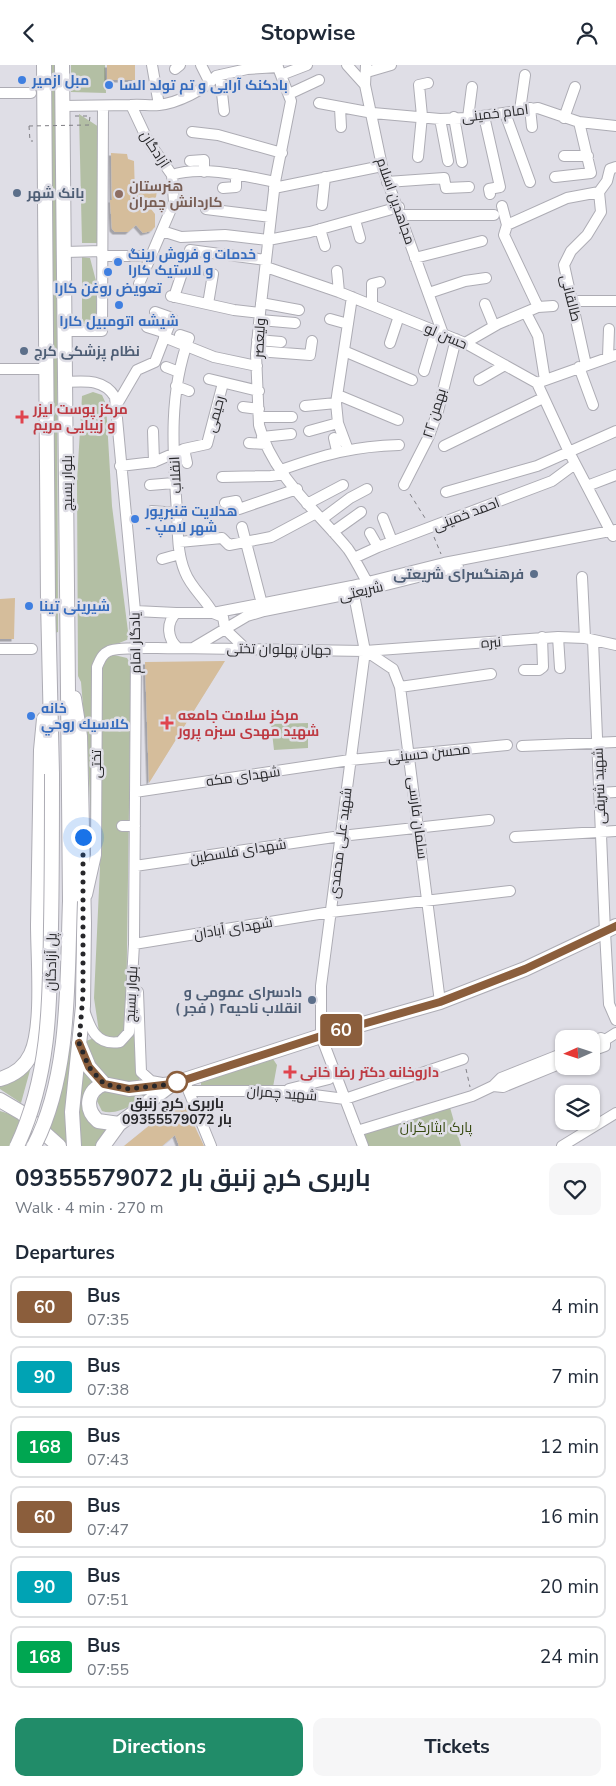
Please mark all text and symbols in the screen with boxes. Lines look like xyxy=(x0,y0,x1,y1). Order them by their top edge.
text: Stopwise xyxy=(261,18,355,48)
icon: back xyxy=(15,19,43,47)
icon: person xyxy=(573,19,601,47)
place label: مبل ازمیر xyxy=(31,71,89,90)
marker: مبل ازمیر xyxy=(16,74,28,86)
place label: بادکنک آرایی و تم تولد السا xyxy=(119,76,288,95)
marker: بادکنک آرایی و تم تولد السا xyxy=(103,79,115,91)
street label: امام خمینی xyxy=(461,100,530,127)
street label: آزادگان xyxy=(135,127,174,172)
street label: مجاهدین اسلام xyxy=(372,155,419,247)
place label: هنرستان کاردانش چمران xyxy=(129,177,223,213)
place label: بانک شهر xyxy=(26,184,84,203)
marker: بانک شهر xyxy=(11,187,23,199)
marker: هنرستان کاردانش چمران xyxy=(113,188,125,200)
place label: خدمات و فروش رینگ و لاستیک کارا xyxy=(128,245,256,280)
marker: خدمات و فروش رینگ و لاستیک کارا xyxy=(112,256,124,268)
marker: تعویض روغن کارا xyxy=(102,266,114,278)
street label: طالقانی xyxy=(556,273,585,324)
place label: تعویض روغن کارا xyxy=(54,279,163,298)
marker: شیشه اتومبیل کارا xyxy=(113,299,125,311)
place label: شیشه اتومبیل کارا xyxy=(59,312,179,331)
street label: ولیعصر xyxy=(249,317,270,360)
street label: حسن لو xyxy=(421,319,470,354)
place label: نظام پزشکی کرج xyxy=(34,342,140,362)
marker: نظام پزشکی کرج xyxy=(18,345,30,357)
street label: ۲۲ بهمن xyxy=(418,386,451,440)
street label: رحیمی xyxy=(201,394,229,435)
place label: مرکز پوست لیزر و زیبایی مریم xyxy=(32,400,128,435)
marker: مرکز پوست لیزر و زیبایی مریم xyxy=(15,410,29,424)
street label: بلوار بسیج xyxy=(58,455,77,511)
street label: انقلاب xyxy=(165,456,186,494)
street label: احمد خمینی xyxy=(430,493,502,536)
place label: هدلایت قنبرپور - شهر لامپ xyxy=(144,502,238,538)
marker: هدلایت قنبرپور - شهر لامپ xyxy=(129,513,141,525)
place label: فرهنگسرای شریعتی xyxy=(393,565,524,584)
marker: فرهنگسرای شریعتی xyxy=(528,568,540,580)
street label: شریعتی xyxy=(337,577,385,606)
place label: شیرینی تینا xyxy=(39,597,110,616)
marker: شیرینی تینا xyxy=(23,600,35,612)
street label: یادگار امام xyxy=(125,612,146,674)
street label: نبره xyxy=(480,632,502,653)
street label: جهان پهلوان تختی xyxy=(226,639,332,660)
place label: خانه كلاسيك روحي xyxy=(41,699,129,736)
place label: مرکز سلامت جامعه شهید مهدی سبزه پرور xyxy=(177,706,319,742)
marker: خانه كلاسيك روحي xyxy=(25,710,37,722)
marker: مرکز سلامت جامعه شهید مهدی سبزه پرور xyxy=(160,716,174,730)
street label: محسن حسینی xyxy=(387,740,471,767)
street label: شهید شریفی xyxy=(589,747,610,825)
street label: تختی xyxy=(87,749,106,778)
street label: شهدای مکه xyxy=(205,762,281,791)
street label: سلمان فارسی xyxy=(403,776,432,860)
street label: شهید علی محمدی xyxy=(324,787,357,900)
your location xyxy=(71,825,96,850)
street label: شهدای فلسطین xyxy=(188,834,288,868)
street label: شهدای آبادان xyxy=(192,913,274,944)
street label: پل آزادگان xyxy=(41,933,62,991)
street label: بلوار بسیج xyxy=(121,966,142,1022)
place label: دادسرای عمومی و انقلاب ناحیه۲ ( فجر ) xyxy=(175,983,302,1018)
marker: دادسرای عمومی و انقلاب ناحیه۲ ( فجر ) xyxy=(306,994,318,1006)
line badge: 60 xyxy=(318,1014,364,1046)
text: 60 xyxy=(330,1018,352,1042)
north arrow xyxy=(555,1030,600,1075)
map controls xyxy=(555,1030,600,1130)
place label: داروخانه دکتر رضا خانی xyxy=(300,1063,439,1082)
marker: داروخانه دکتر رضا خانی xyxy=(284,1066,296,1078)
marker: باربری کرج زنبق بار 09355579072 xyxy=(166,1071,188,1093)
street label: شهید چمران xyxy=(246,1082,318,1105)
button: layers xyxy=(555,1085,600,1130)
place label: باربری کرج زنبق بار 09355579072 xyxy=(122,1094,232,1129)
park label: پارک ایثارگران xyxy=(400,1118,472,1137)
text: باربری کرج زنبق بار 09355579072 xyxy=(15,1162,370,1194)
button: heart xyxy=(549,1163,601,1215)
text: Walk · 4 min · 270 m xyxy=(15,1197,163,1219)
text: Departures xyxy=(15,1240,115,1266)
text: Bus xyxy=(87,1283,120,1309)
text: 4 min xyxy=(551,1294,599,1320)
text: 60 xyxy=(34,1295,55,1319)
text: 07:35 xyxy=(87,1309,129,1331)
text: Bus xyxy=(87,1353,120,1379)
text: 7 min xyxy=(551,1364,599,1390)
text: 90 xyxy=(34,1365,55,1389)
text: 07:38 xyxy=(87,1379,129,1401)
text: Bus xyxy=(87,1423,120,1449)
text: 12 min xyxy=(540,1434,599,1460)
text: 168 xyxy=(28,1435,61,1459)
text: 07:43 xyxy=(87,1449,129,1471)
text: Bus xyxy=(87,1493,120,1519)
text: 16 min xyxy=(540,1504,599,1530)
text: 60 xyxy=(34,1505,55,1529)
text: 07:47 xyxy=(87,1519,129,1541)
text: Bus xyxy=(87,1563,120,1589)
text: 20 min xyxy=(540,1574,599,1600)
text: 90 xyxy=(34,1575,55,1599)
text: 07:51 xyxy=(87,1589,129,1611)
text: Bus xyxy=(87,1633,120,1659)
text: 24 min xyxy=(540,1644,599,1670)
text: 168 xyxy=(28,1645,61,1669)
text: 07:55 xyxy=(87,1659,129,1681)
button: Directions xyxy=(15,1718,303,1776)
button: Tickets xyxy=(313,1718,601,1776)

